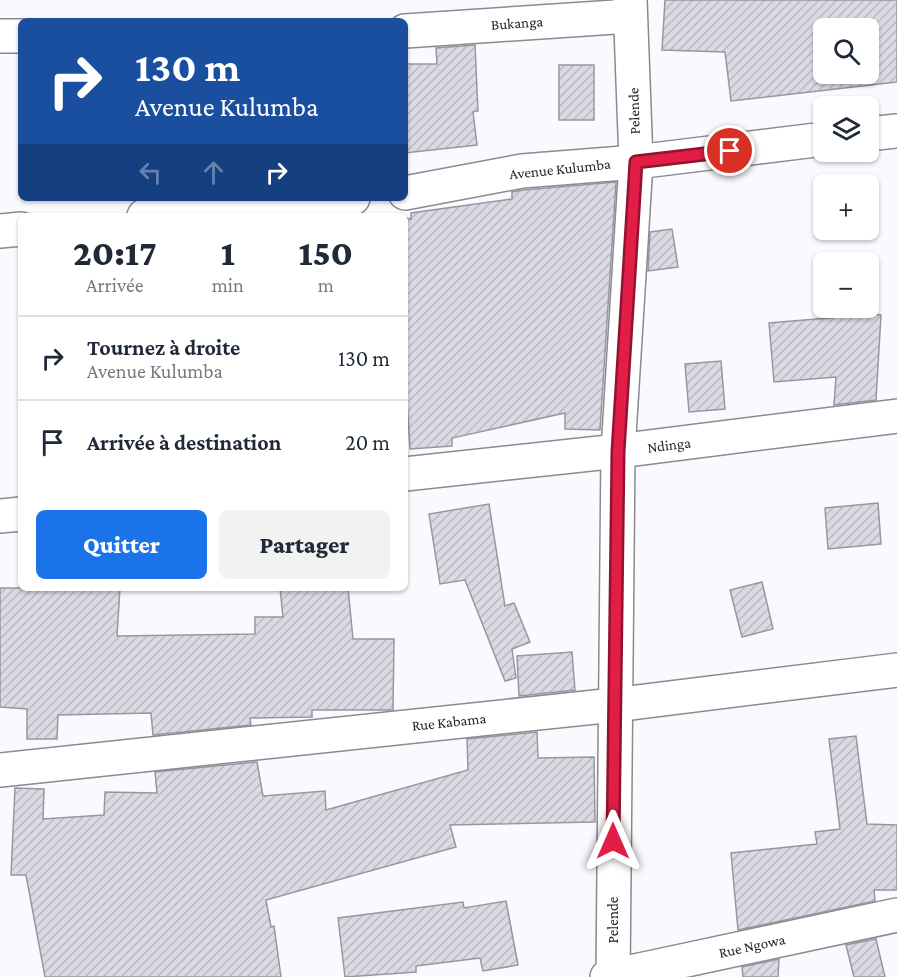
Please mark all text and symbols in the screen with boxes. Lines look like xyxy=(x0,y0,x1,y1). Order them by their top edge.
street label: Bukanga xyxy=(490,13,544,34)
map controls xyxy=(813,18,879,318)
button: search xyxy=(813,18,879,84)
icon: right xyxy=(36,42,114,120)
text: 130 m xyxy=(135,43,240,90)
street label: Pelende xyxy=(625,87,643,135)
text: Avenue Kulumba xyxy=(135,92,318,122)
button: layers xyxy=(813,96,879,162)
pin xyxy=(704,125,755,176)
icon: arrive xyxy=(713,134,746,167)
icon: left xyxy=(134,156,167,189)
icon: ahead xyxy=(197,156,230,189)
icon: right xyxy=(260,156,293,189)
street label: Avenue Kulumba xyxy=(508,156,612,182)
button: + xyxy=(813,174,879,240)
text: 20:17 xyxy=(73,233,157,273)
text: 1 xyxy=(221,233,235,273)
text: 150 xyxy=(299,233,353,273)
button: − xyxy=(813,252,879,318)
text: Arrivée xyxy=(86,274,144,296)
text: min xyxy=(212,274,244,296)
text: m xyxy=(318,274,334,296)
text: Tournez à droite xyxy=(87,335,240,360)
icon: right xyxy=(36,342,69,375)
text: 130 m xyxy=(338,346,390,371)
text: Avenue Kulumba xyxy=(87,360,223,382)
icon: arrive xyxy=(36,426,69,459)
text: Arrivée à destination xyxy=(87,430,281,455)
text: 20 m xyxy=(345,430,390,455)
street label: Ndinga xyxy=(646,434,692,457)
button: Quitter xyxy=(36,510,207,579)
button: Partager xyxy=(219,510,390,579)
street label: Rue Kabama xyxy=(411,710,487,734)
position arrow xyxy=(581,809,645,873)
street label: Pelende xyxy=(605,896,621,943)
street label: Rue Ngowa xyxy=(717,931,787,962)

